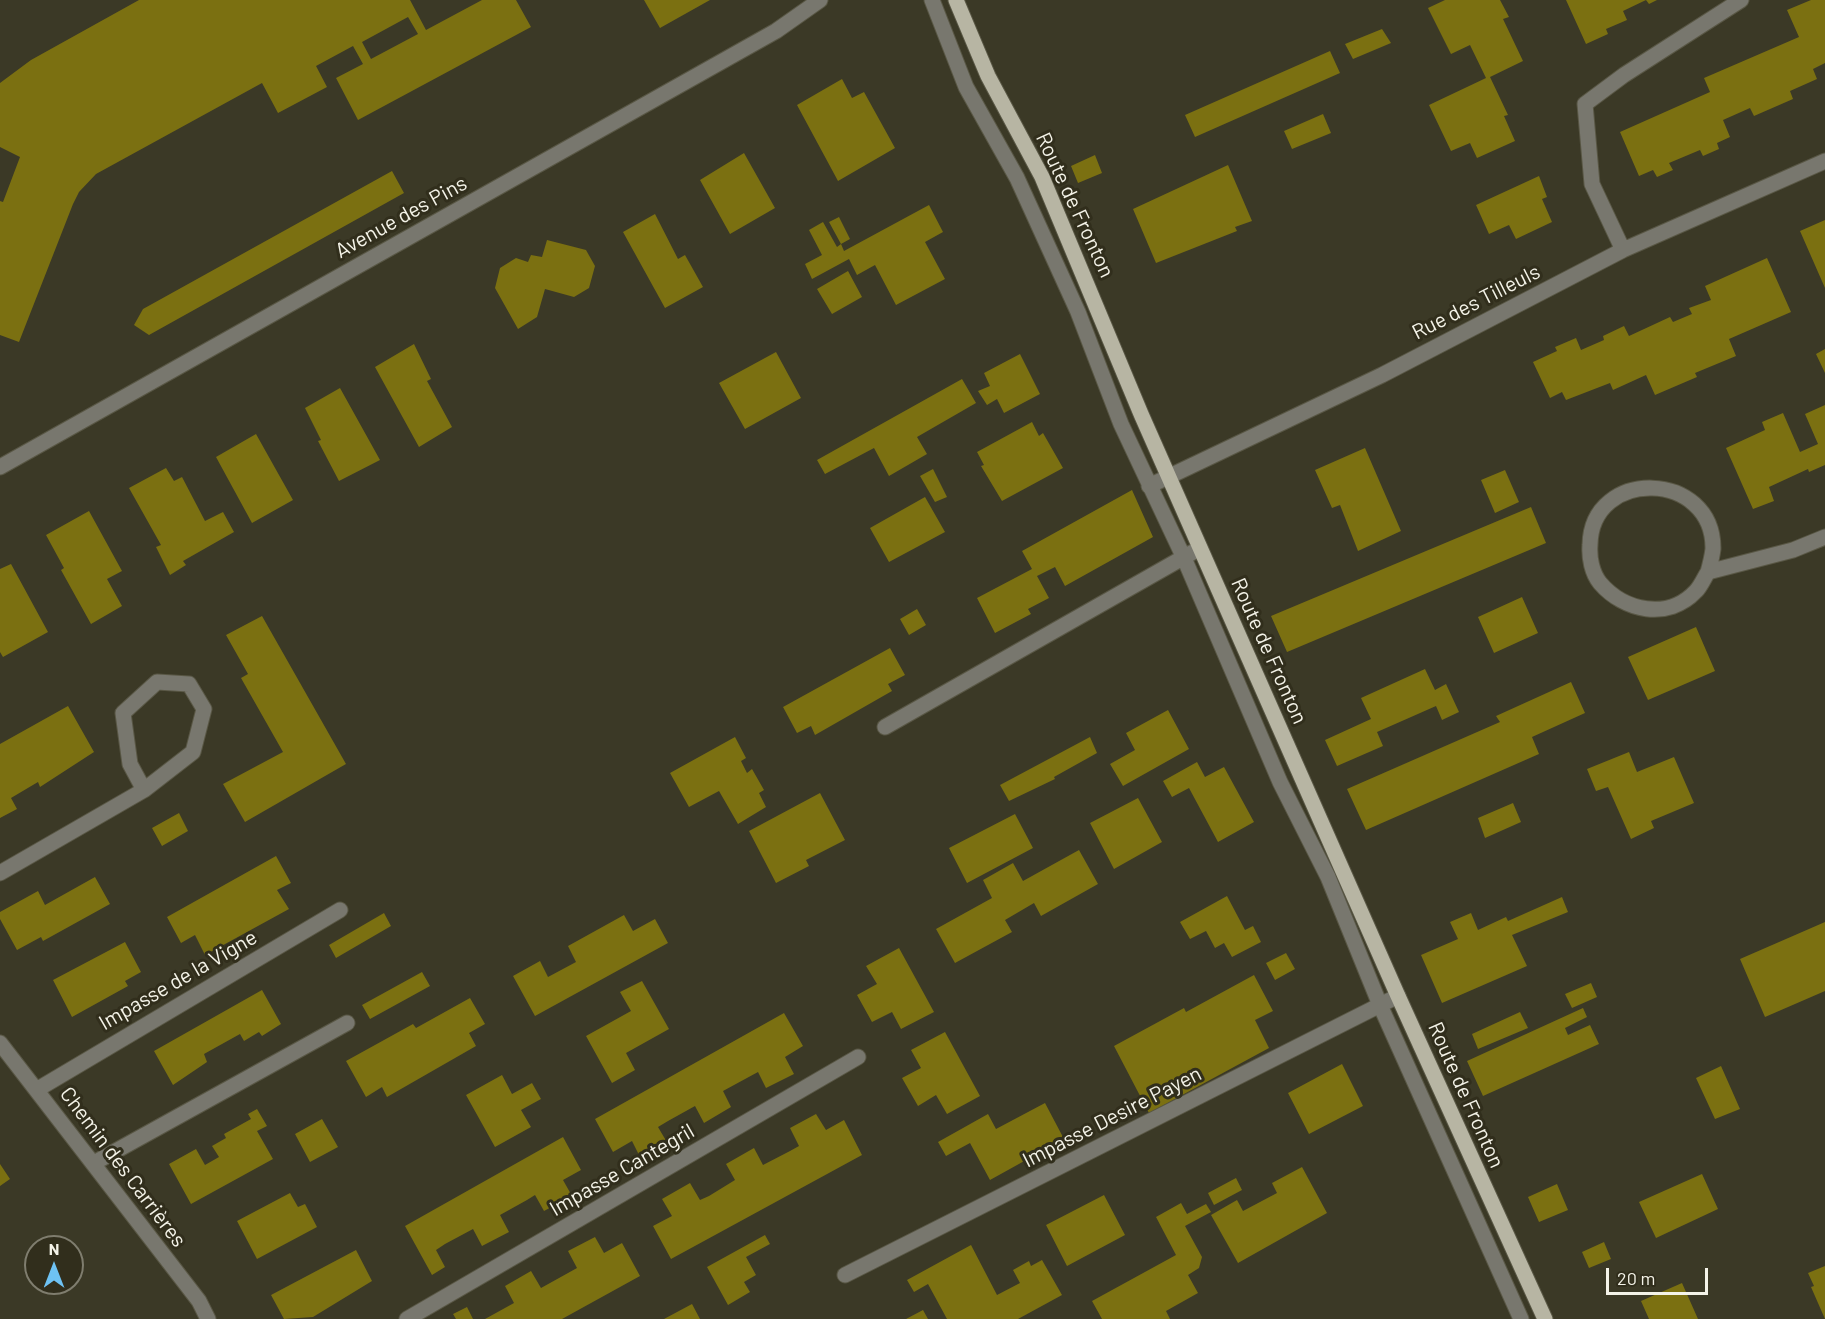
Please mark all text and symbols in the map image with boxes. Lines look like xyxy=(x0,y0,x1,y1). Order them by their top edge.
street label: Route de Fronton xyxy=(1030,128,1120,282)
street label: Avenue des Pins xyxy=(331,170,471,264)
street label: Rue des Tilleuls xyxy=(1408,259,1544,345)
street label: Route de Fronton xyxy=(1226,574,1312,728)
street label: Impasse de la Vigne xyxy=(94,924,262,1036)
street label: Route de Fronton xyxy=(1423,1018,1509,1172)
street label: Impasse Desire Payen xyxy=(1018,1061,1206,1173)
street label: Chemin des Carrières xyxy=(55,1082,191,1252)
street label: Impasse Cantegril xyxy=(545,1118,699,1222)
north arrow xyxy=(24,1235,84,1295)
text: N xyxy=(49,1239,59,1258)
scale bar xyxy=(1609,1256,1711,1294)
text: 20 m xyxy=(1617,1267,1655,1289)

